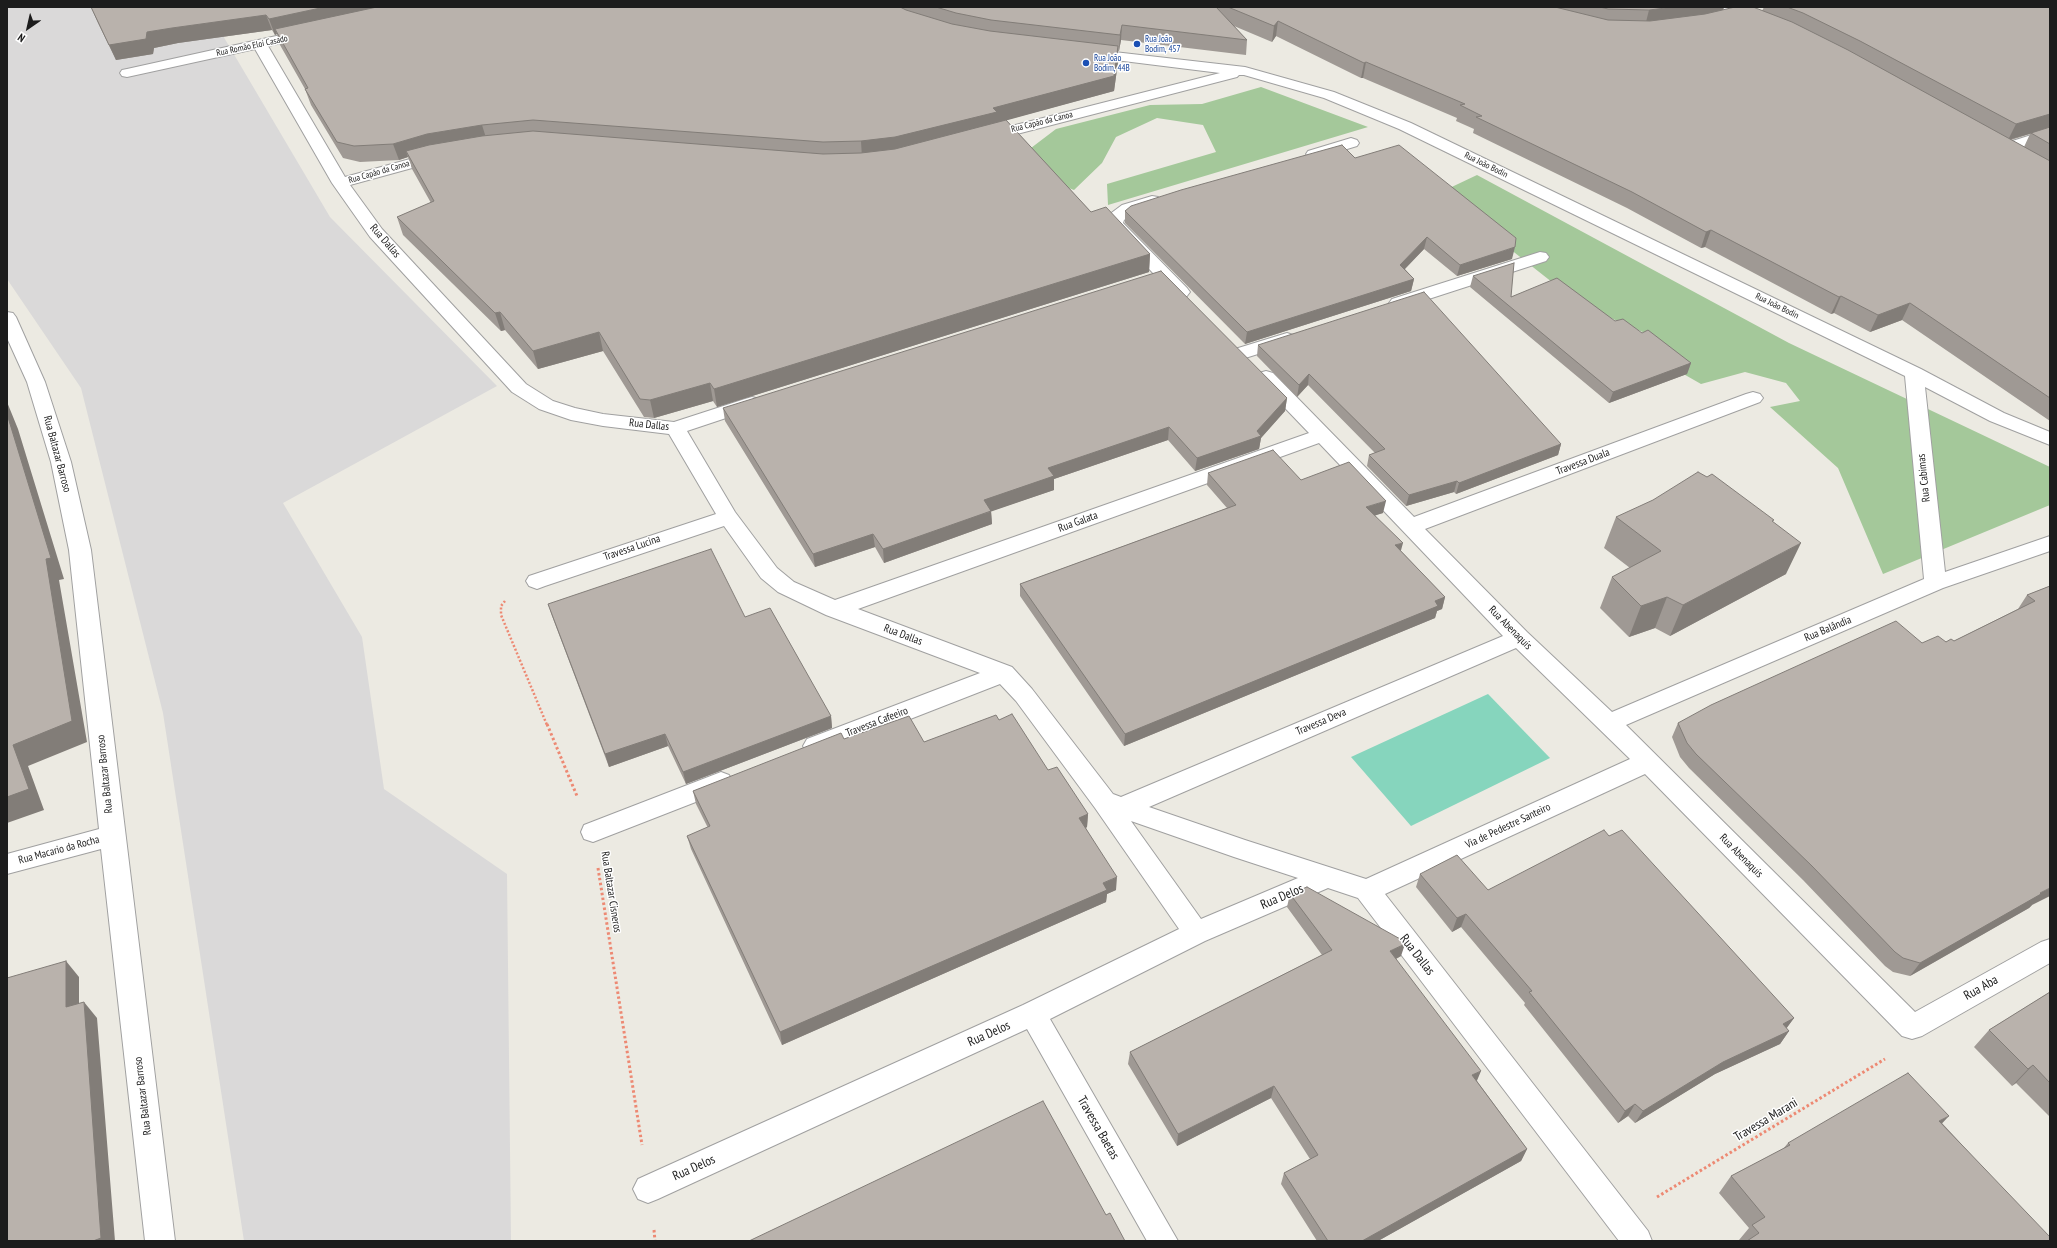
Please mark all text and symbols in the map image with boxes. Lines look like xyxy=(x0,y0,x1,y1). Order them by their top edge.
north arrow xyxy=(8,8,48,48)
text: N xyxy=(15,30,28,45)
street label: Rua Romão Eloi Casado xyxy=(215,33,289,59)
place label: Rua João Bodim, 457 xyxy=(1145,34,1181,55)
marker: Rua João Bodim, 457 xyxy=(1132,39,1142,49)
place label: Rua João Bodim, 44B xyxy=(1094,53,1130,74)
marker: Rua João Bodim, 44B xyxy=(1081,58,1091,68)
street label: Rua Capão da Canoa xyxy=(1010,109,1074,135)
street label: Rua João Bodin xyxy=(1462,150,1510,180)
street label: Rua Capão da Canoa xyxy=(347,158,411,186)
street label: Rua Dallas xyxy=(367,221,403,261)
street label: Rua João Bodin xyxy=(1753,291,1801,321)
street label: Rua Baltazar Barroso xyxy=(40,414,74,494)
street label: Rua Dallas xyxy=(628,416,670,434)
street label: Travessa Duala xyxy=(1554,446,1612,478)
street label: Rua Cabimas xyxy=(1915,453,1933,503)
street label: Rua Galata xyxy=(1056,509,1100,535)
street label: Travessa Lucina xyxy=(602,532,662,564)
street label: Rua Abenaquis xyxy=(1485,603,1535,653)
street label: Rua Balândia xyxy=(1803,613,1853,645)
street label: Rua Dallas xyxy=(882,622,924,648)
street label: Travessa Cafeeiro xyxy=(844,704,910,740)
street label: Travessa Deva xyxy=(1294,706,1348,738)
street label: Rua Baltazar Barroso xyxy=(94,734,116,814)
street label: Via de Pedestre Santeiro xyxy=(1463,800,1553,852)
street label: Rua Abenaquis xyxy=(1716,831,1766,881)
street label: Rua Macario da Rocha xyxy=(17,833,101,867)
street label: Rua Baltazar Cisneros xyxy=(598,850,624,934)
street label: Rua Delos xyxy=(1258,881,1306,913)
street label: Rua Dallas xyxy=(1396,931,1438,979)
street label: Rua Aba xyxy=(1961,972,2001,1004)
street label: Rua Delos xyxy=(965,1018,1013,1050)
street label: Rua Baltazar Barroso xyxy=(132,1056,154,1136)
street label: Travessa Baetas xyxy=(1074,1094,1122,1162)
street label: Travessa Marani xyxy=(1731,1095,1801,1145)
street label: Rua Delos xyxy=(670,1152,718,1184)

